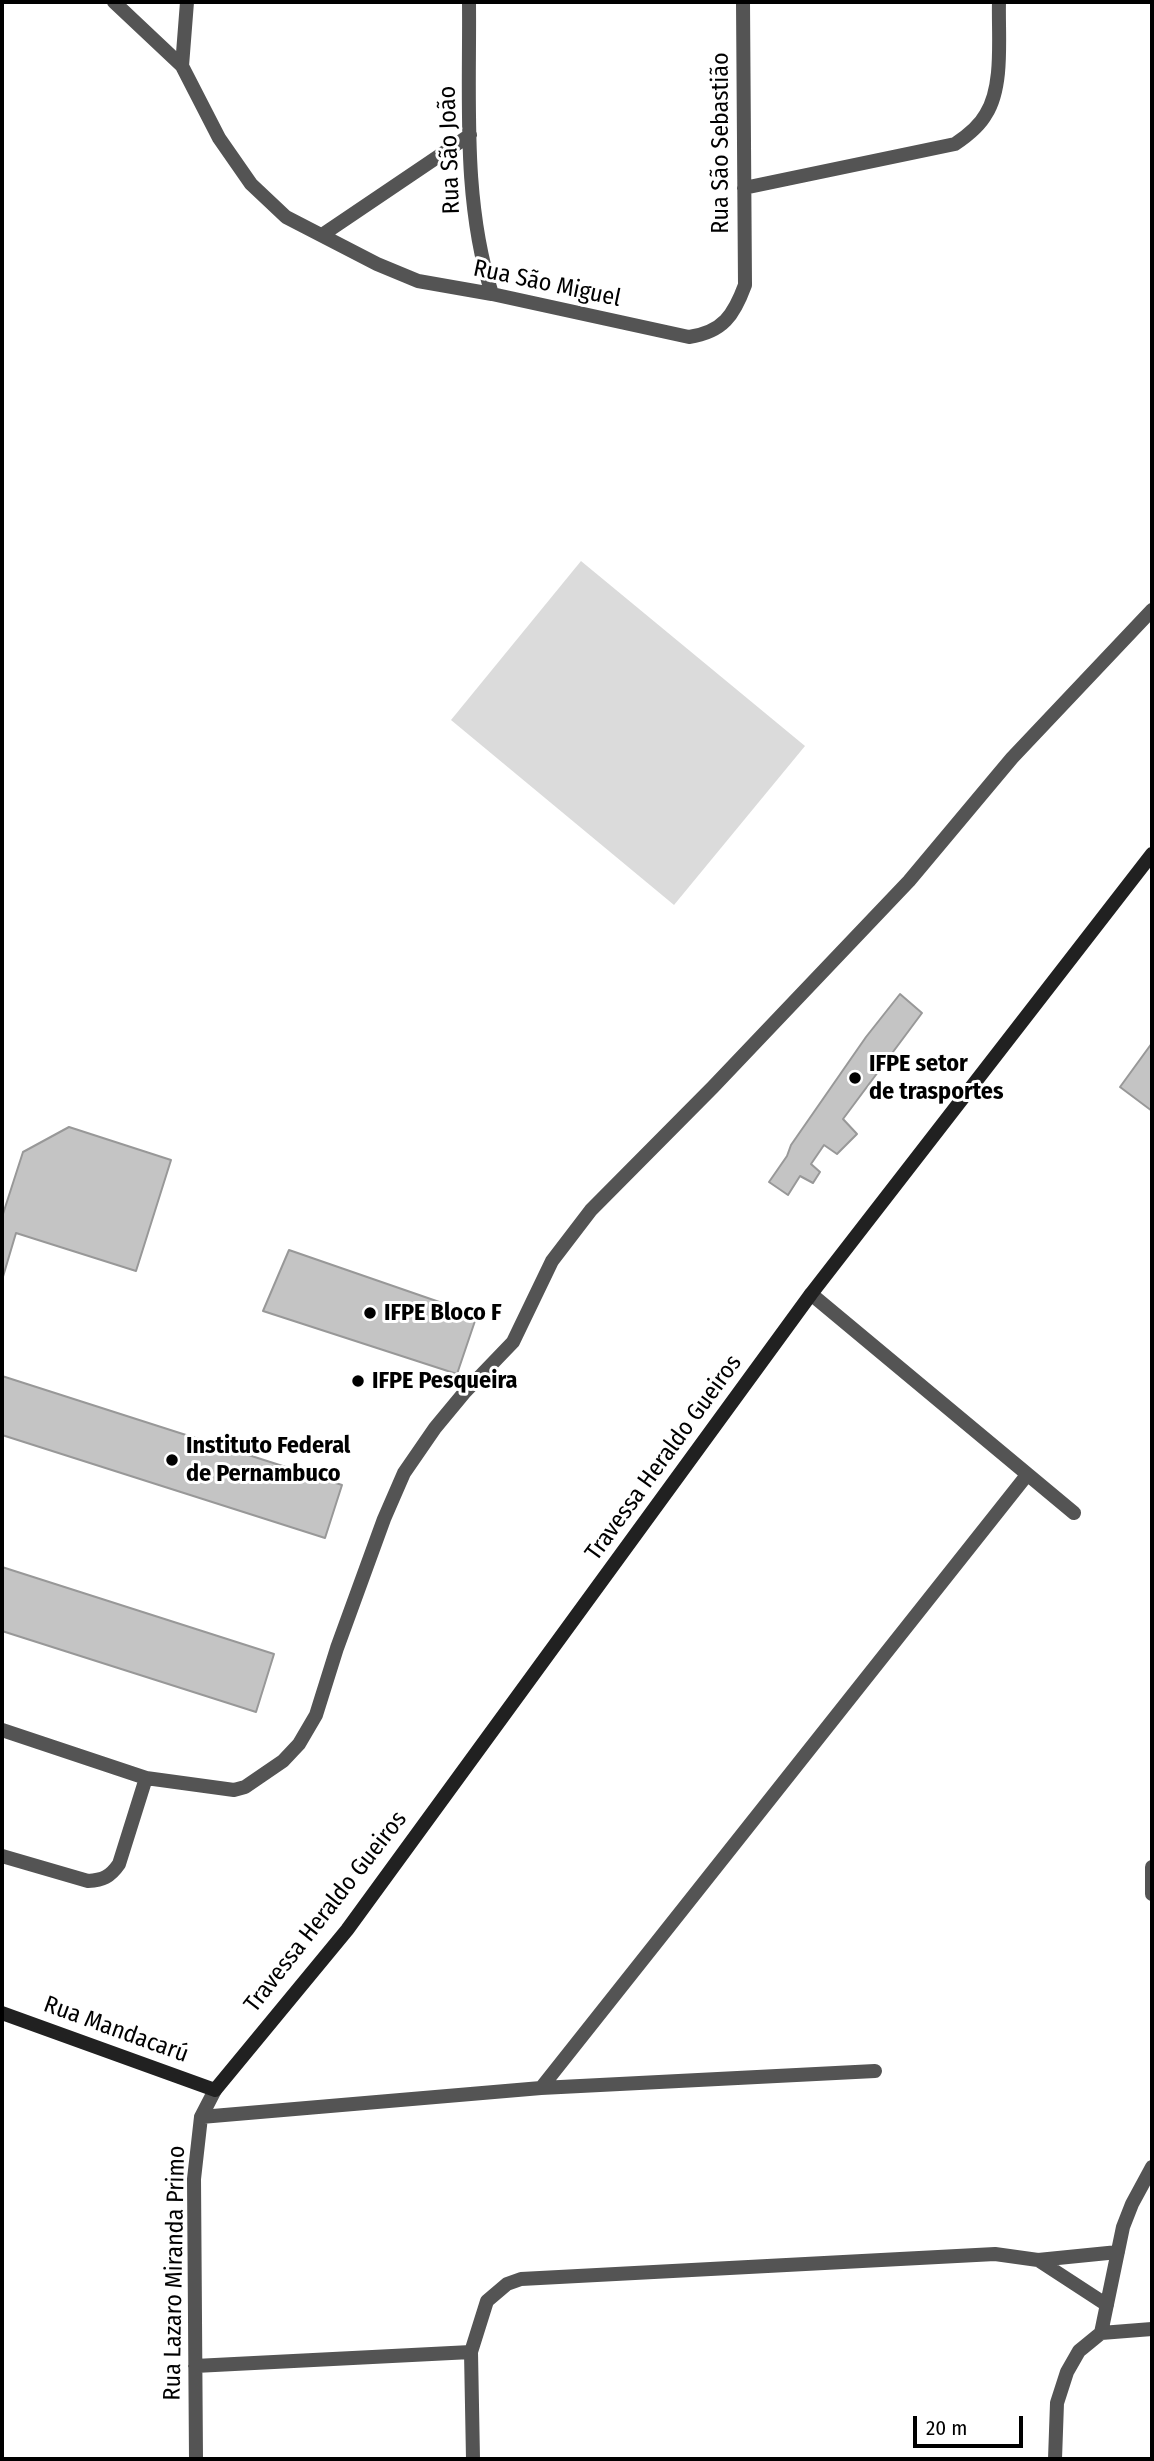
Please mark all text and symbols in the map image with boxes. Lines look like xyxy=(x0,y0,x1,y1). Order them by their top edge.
street label: Rua São Sebastião xyxy=(707,52,735,234)
street label: Rua São João xyxy=(433,85,467,215)
street label: Rua São Miguel xyxy=(471,254,623,314)
place label: IFPE setor de trasportes xyxy=(869,1050,1003,1106)
marker: IFPE setor de trasportes xyxy=(847,1070,863,1086)
place label: IFPE Bloco F xyxy=(384,1299,502,1327)
marker: IFPE Bloco F xyxy=(362,1305,378,1321)
street label: Travessa Heraldo Gueiros xyxy=(580,1350,748,1566)
place label: IFPE Pesqueira xyxy=(372,1367,517,1395)
marker: IFPE Pesqueira xyxy=(350,1373,366,1389)
place label: Instituto Federal de Pernambuco xyxy=(186,1432,350,1488)
marker: Instituto Federal de Pernambuco xyxy=(164,1452,180,1468)
street label: Travessa Heraldo Gueiros xyxy=(239,1806,413,2018)
street label: Rua Mandacarú xyxy=(40,1991,192,2069)
street label: Rua Lazaro Miranda Primo xyxy=(158,2145,192,2401)
scale bar xyxy=(916,2402,1026,2446)
text: 20 m xyxy=(926,2415,967,2441)

